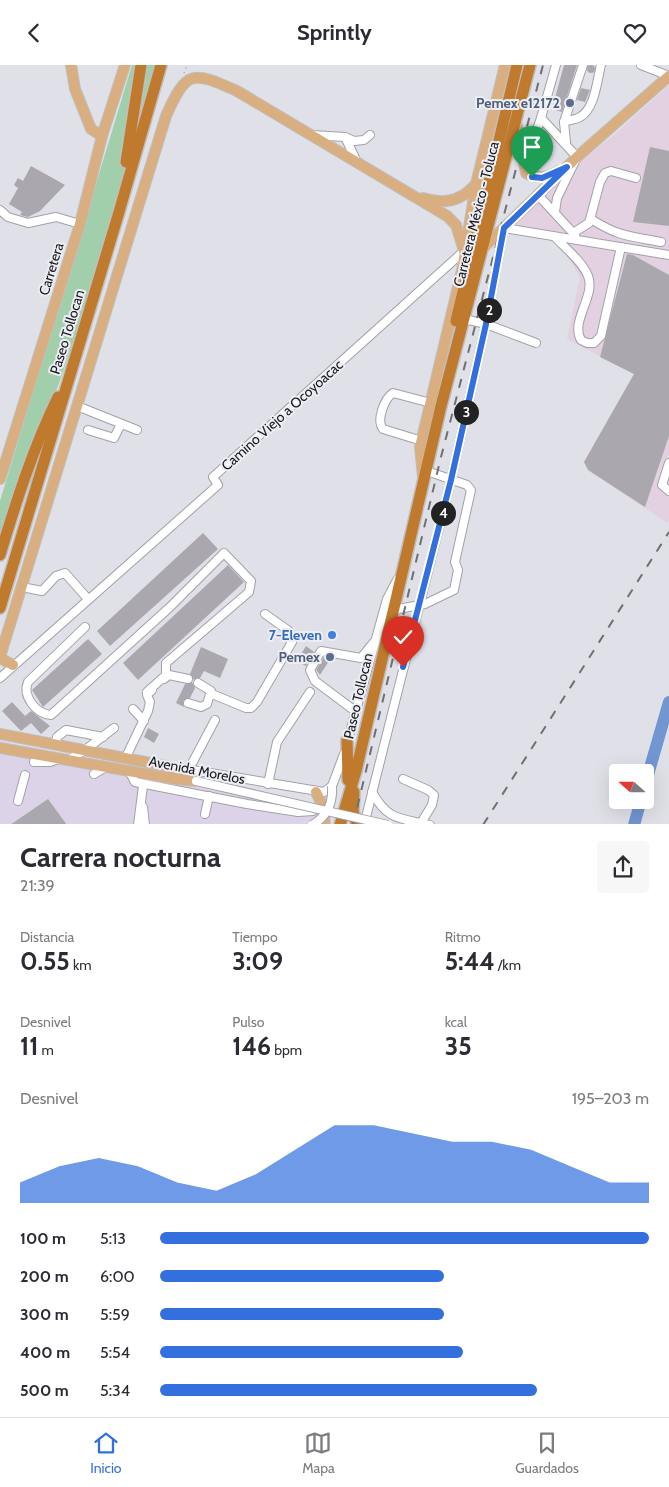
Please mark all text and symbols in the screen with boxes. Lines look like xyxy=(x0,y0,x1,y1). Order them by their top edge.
icon: back xyxy=(20,19,48,47)
text: Sprintly xyxy=(297,19,372,46)
icon: heart xyxy=(621,19,649,47)
place label: Pemex e12172 xyxy=(476,94,560,112)
marker: Pemex e12172 xyxy=(564,97,576,109)
pin xyxy=(511,126,553,177)
icon: arrive xyxy=(518,133,546,161)
street label: Carretera México - Toluca xyxy=(449,139,503,289)
street label: Carretera xyxy=(34,240,68,297)
street label: Paseo Tollocan xyxy=(46,287,88,376)
pin: 2 xyxy=(476,297,502,323)
text: 2 xyxy=(486,301,493,319)
street label: Camino Viejo a Ocoyoacac xyxy=(217,356,347,474)
pin: 3 xyxy=(454,399,478,425)
text: 3 xyxy=(463,403,470,421)
pin: 4 xyxy=(430,501,456,525)
text: 4 xyxy=(439,504,448,522)
pin xyxy=(382,616,424,667)
icon: check xyxy=(389,623,417,651)
place label: 7-Eleven xyxy=(269,626,322,644)
marker: 7-Eleven xyxy=(326,629,338,641)
place label: Pemex xyxy=(278,648,320,666)
marker: Pemex xyxy=(324,651,336,663)
street label: Paseo Tollocan xyxy=(339,651,377,741)
street label: Avenida Morelos xyxy=(147,752,247,788)
north arrow xyxy=(609,764,654,809)
map controls xyxy=(609,764,654,809)
text: Carrera nocturna xyxy=(20,840,221,874)
button: share xyxy=(597,841,649,893)
text: 21:39 xyxy=(20,876,55,895)
text: Distancia xyxy=(20,928,74,946)
text: Tiempo xyxy=(232,928,278,946)
text: Ritmo xyxy=(445,928,481,946)
text: 0.55 xyxy=(20,946,70,976)
text: 3:09 xyxy=(232,946,283,976)
text: 5:44 xyxy=(445,946,495,976)
text: km xyxy=(70,956,91,974)
text: /km xyxy=(495,956,521,974)
text: Desnivel xyxy=(20,1013,71,1031)
text: Pulso xyxy=(232,1013,264,1031)
text: kcal xyxy=(445,1013,467,1031)
text: 11 xyxy=(20,1031,38,1061)
text: 146 xyxy=(232,1031,271,1061)
text: 35 xyxy=(445,1031,472,1061)
text: m xyxy=(38,1041,54,1059)
text: bpm xyxy=(271,1041,302,1059)
text: Desnivel xyxy=(20,1089,78,1108)
text: 195–203 m xyxy=(572,1089,649,1108)
text: 100 m xyxy=(20,1229,66,1248)
text: 5:13 xyxy=(100,1229,126,1248)
text: 200 m xyxy=(20,1267,69,1286)
text: 6:00 xyxy=(100,1267,135,1286)
text: 300 m xyxy=(20,1305,69,1324)
text: 5:59 xyxy=(100,1305,130,1324)
text: 400 m xyxy=(20,1343,70,1362)
text: 5:54 xyxy=(100,1343,130,1362)
text: 500 m xyxy=(20,1381,69,1400)
text: 5:34 xyxy=(100,1381,130,1400)
tab: Inicio xyxy=(90,1429,122,1477)
tab: Mapa xyxy=(302,1429,335,1477)
tab: Guardados xyxy=(515,1429,579,1477)

